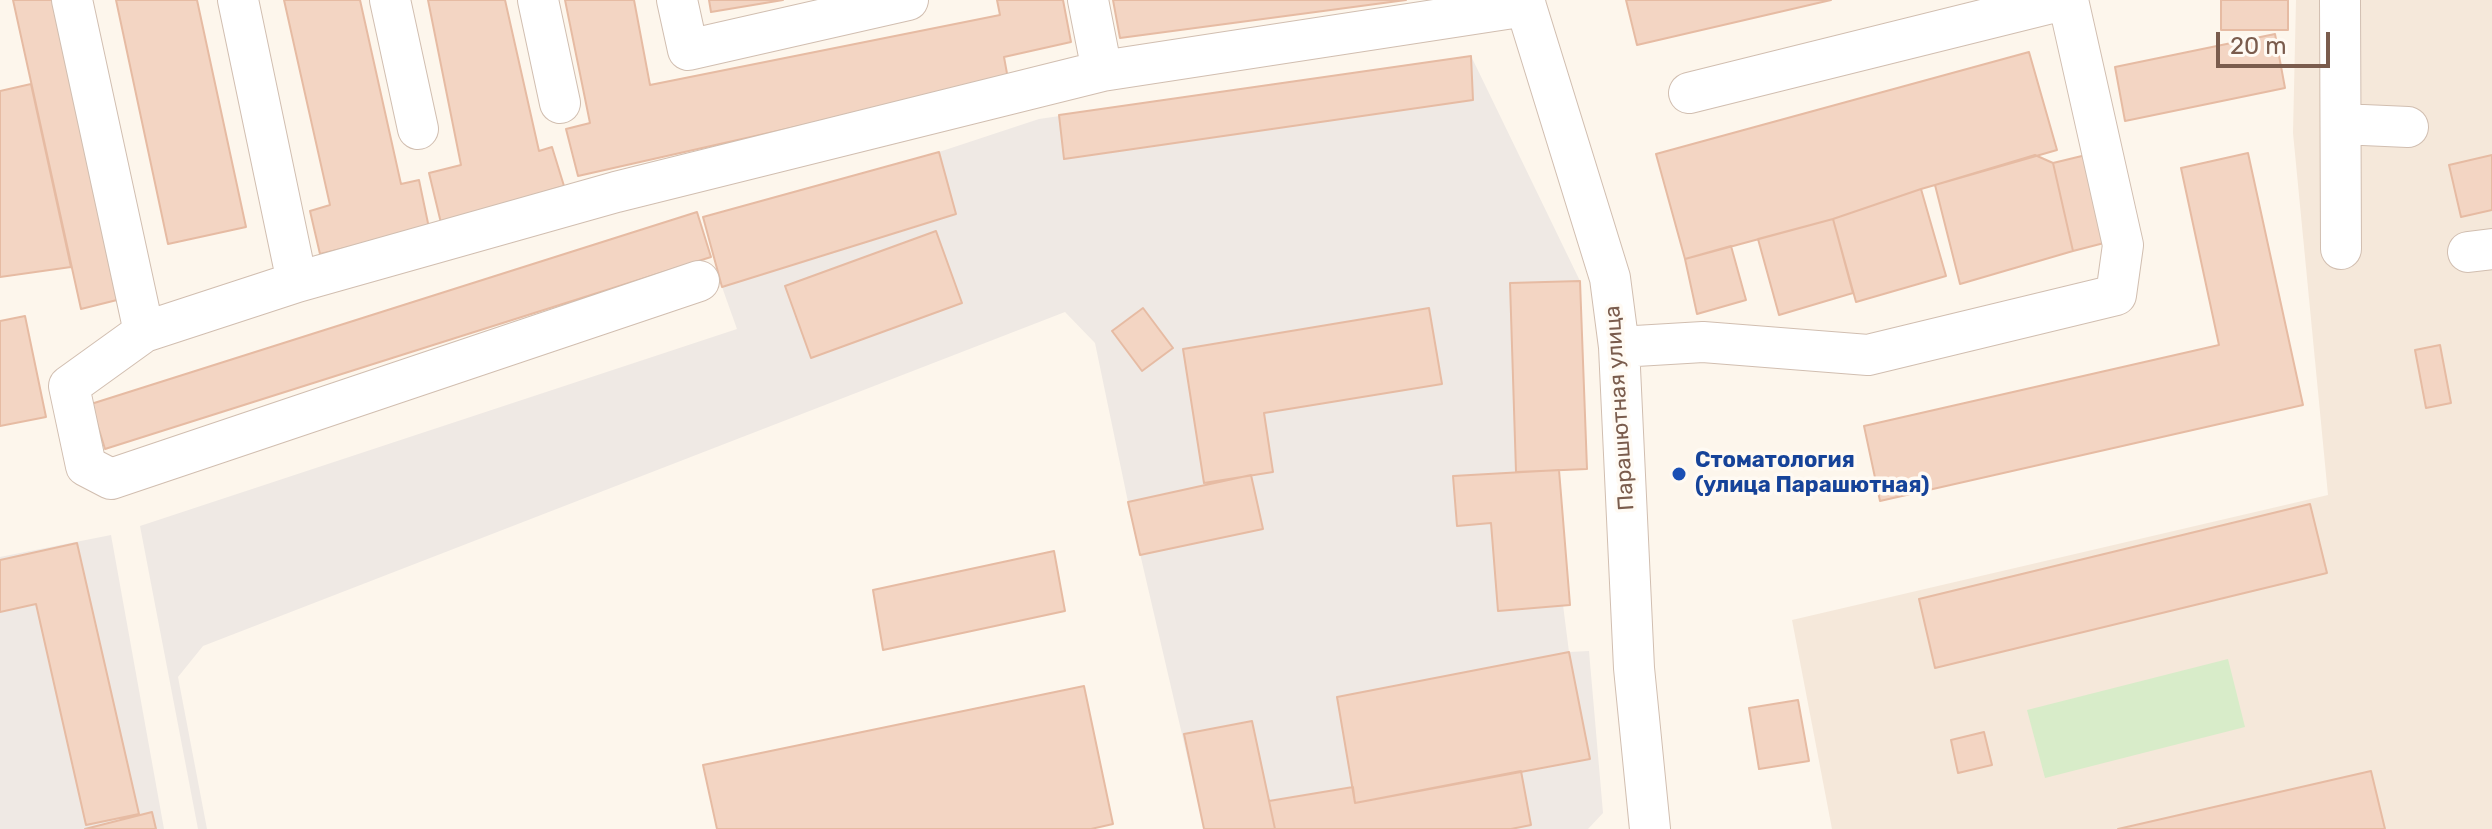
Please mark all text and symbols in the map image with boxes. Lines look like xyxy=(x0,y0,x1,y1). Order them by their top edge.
scale bar xyxy=(2220,16,2334,66)
text: 20 m xyxy=(2230,32,2287,60)
street label: Парашютная улица xyxy=(1600,305,1640,511)
place label: Стоматология (улица Парашютная) xyxy=(1695,448,1929,500)
marker: Стоматология (улица Парашютная) xyxy=(1670,465,1688,483)

